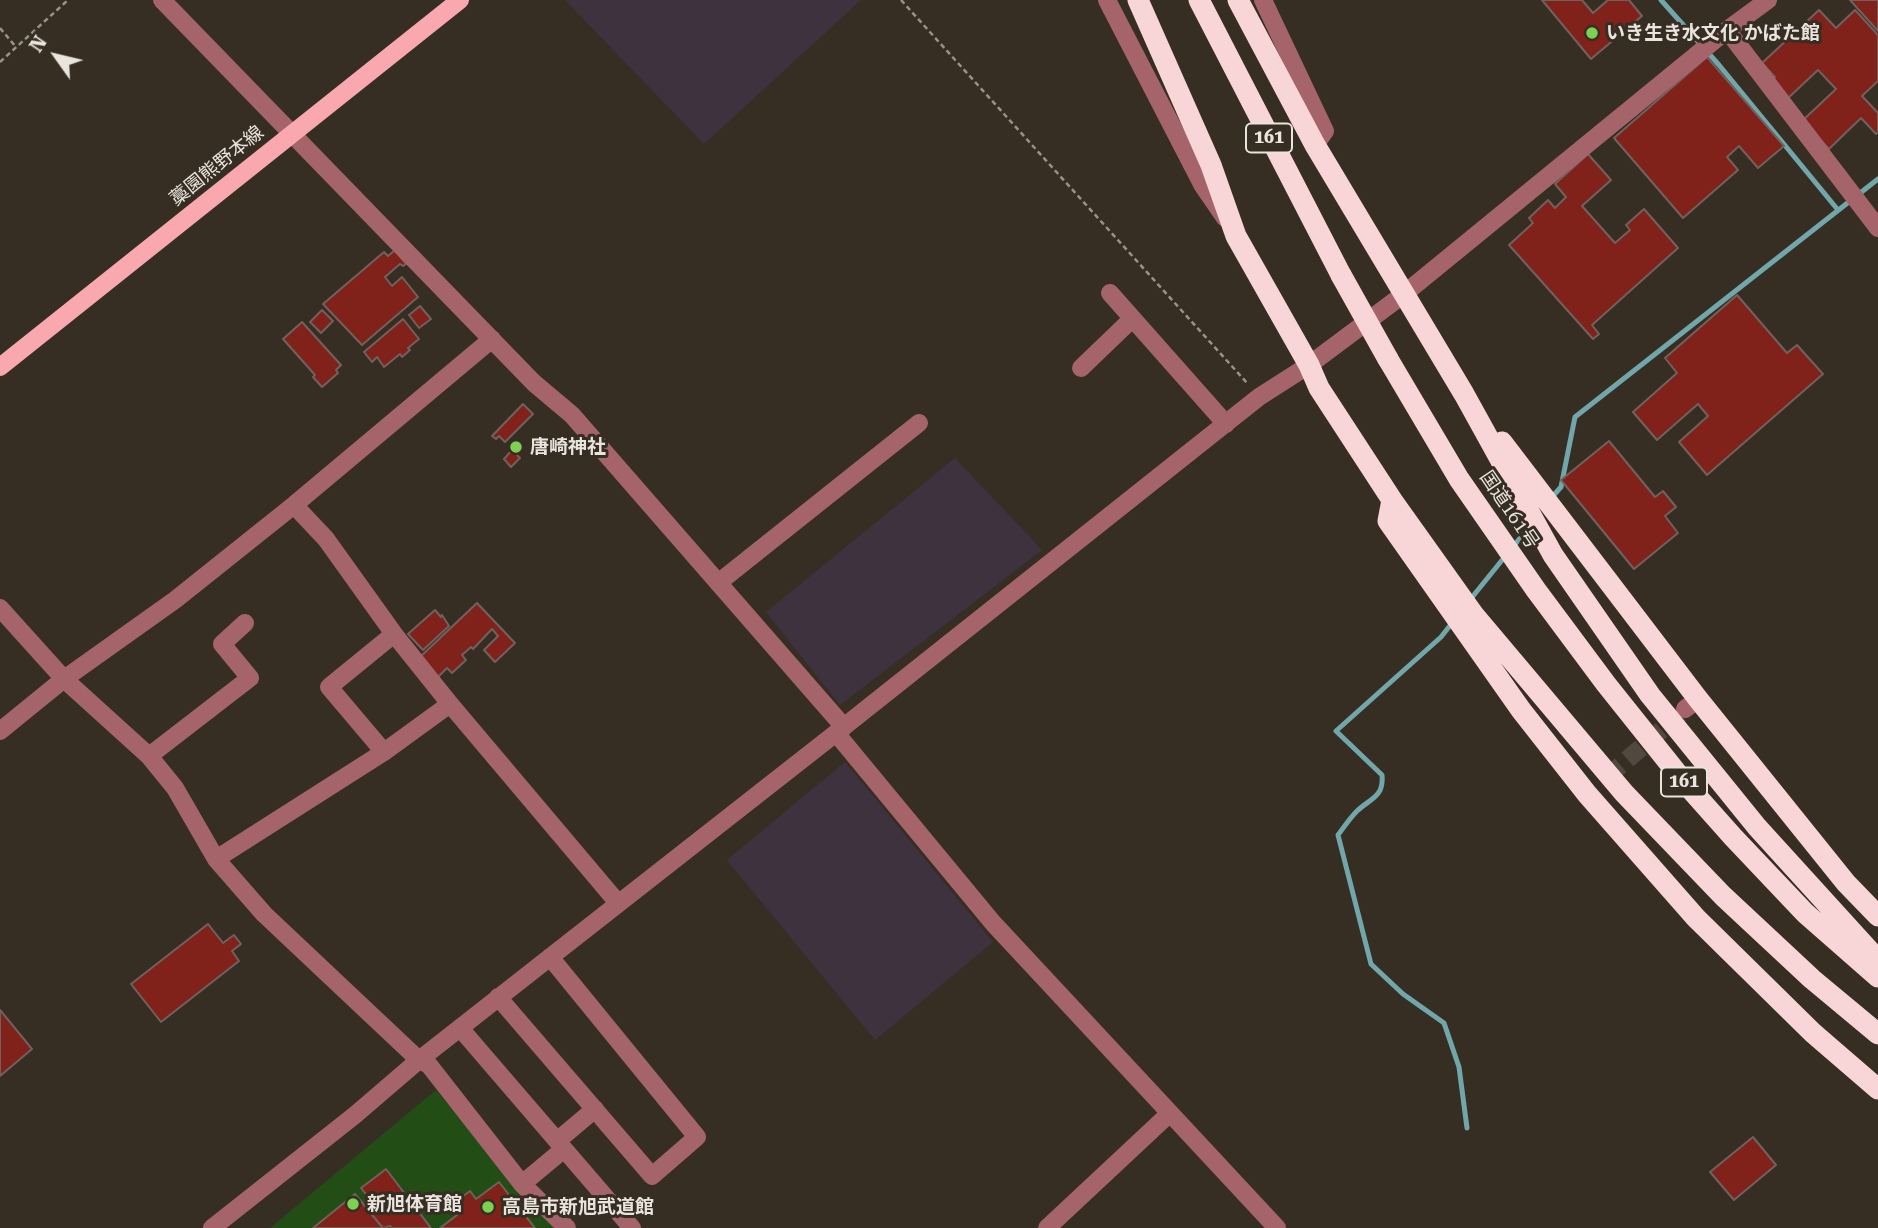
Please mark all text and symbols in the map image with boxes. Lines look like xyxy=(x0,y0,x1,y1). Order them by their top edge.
north arrow xyxy=(21,21,91,91)
place label: いき生き水文化 かばた館 xyxy=(1606,22,1820,44)
marker: いき生き水文化 かばた館 xyxy=(1584,25,1600,41)
text: N xyxy=(25,31,52,56)
street label: 藁園熊野本線 xyxy=(166,121,268,211)
road number: 161 xyxy=(1246,124,1292,153)
place label: 唐崎神社 xyxy=(530,436,606,458)
marker: 唐崎神社 xyxy=(508,439,524,455)
street label: 国道161号 xyxy=(1475,467,1543,553)
road number: 161 xyxy=(1661,768,1707,796)
place label: 新旭体育館 xyxy=(367,1193,462,1215)
marker: 新旭体育館 xyxy=(345,1196,361,1212)
place label: 高島市新旭武道館 xyxy=(502,1196,654,1218)
marker: 高島市新旭武道館 xyxy=(480,1199,496,1215)

